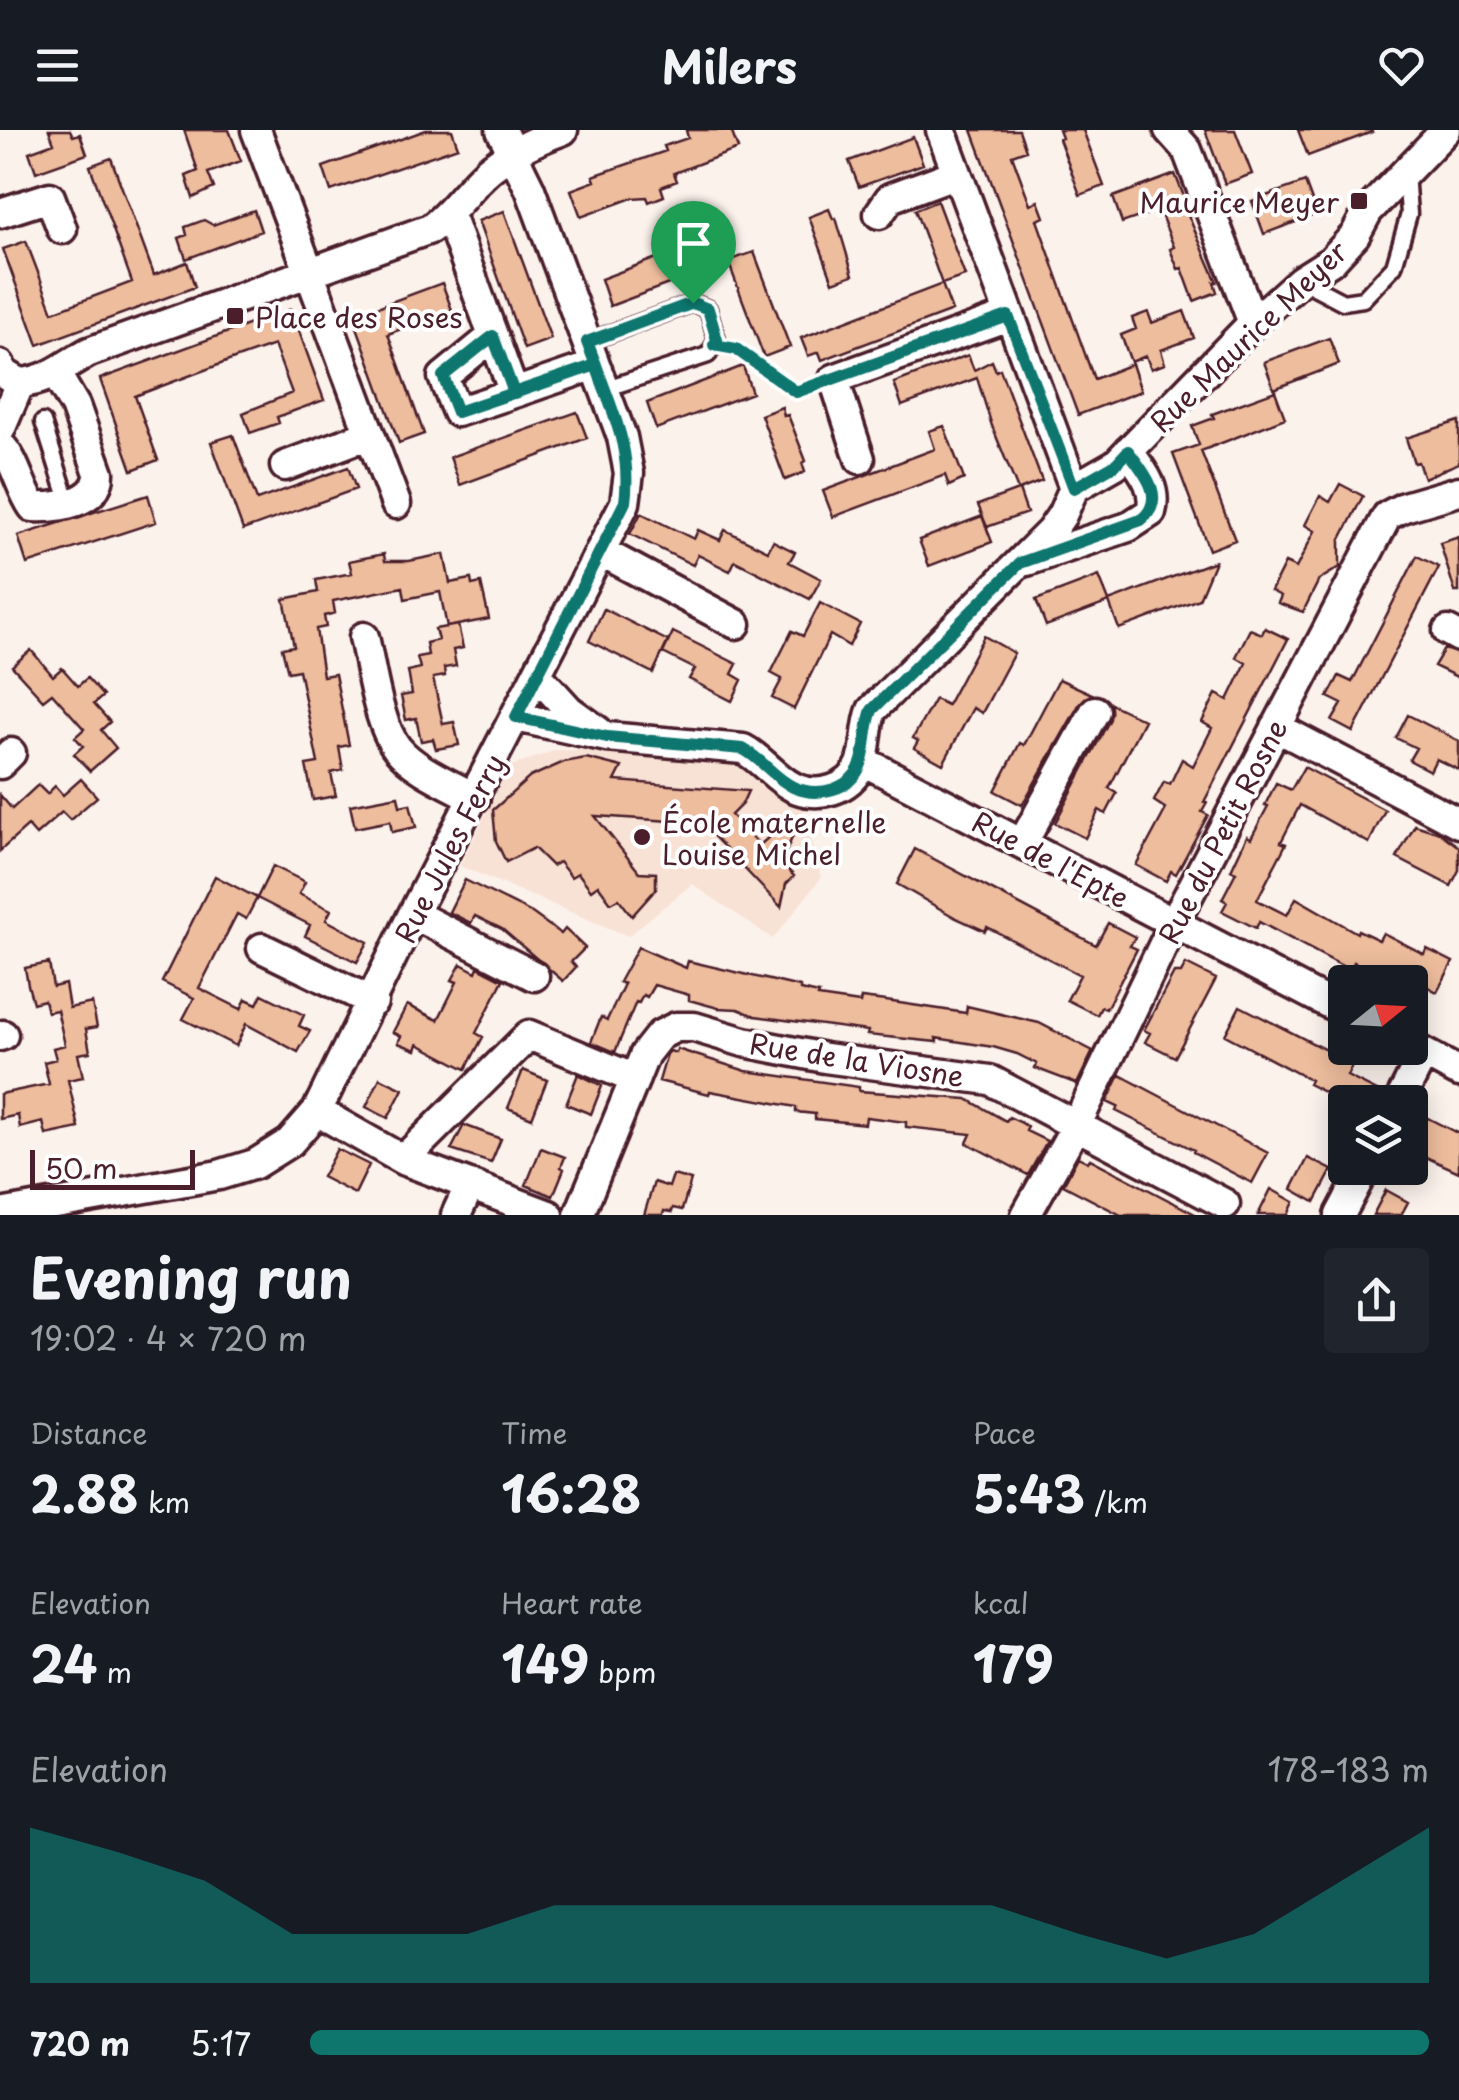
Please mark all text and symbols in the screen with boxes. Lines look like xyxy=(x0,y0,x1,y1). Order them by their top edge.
text: Milers xyxy=(662,31,797,99)
icon: menu xyxy=(30,38,85,93)
icon: heart xyxy=(1374,38,1429,93)
place label: Maurice Meyer xyxy=(1140,180,1339,223)
marker: Maurice Meyer xyxy=(1348,190,1370,212)
pin xyxy=(651,201,736,304)
icon: arrive xyxy=(666,216,721,271)
street label: Rue Maurice Meyer xyxy=(1140,230,1356,442)
place label: Place des Roses xyxy=(255,295,462,338)
marker: Place des Roses xyxy=(224,305,246,327)
street label: Rue du Petit Rosne xyxy=(1147,711,1297,951)
street label: Rue Jules Ferry xyxy=(383,746,515,950)
place label: École maternelle Louise Michel xyxy=(662,800,887,875)
street label: Rue de l'Epte xyxy=(965,800,1137,918)
marker: École maternelle Louise Michel xyxy=(631,826,653,848)
north arrow xyxy=(1328,965,1428,1065)
map controls xyxy=(1328,965,1428,1185)
street label: Rue de la Viosne xyxy=(747,1021,967,1097)
button: layers xyxy=(1328,1085,1428,1185)
scale bar xyxy=(30,1145,195,1190)
text: 50 m xyxy=(45,1146,118,1189)
text: Evening run xyxy=(30,1235,352,1318)
button: share xyxy=(1324,1248,1429,1353)
text: 19:02 · 4 × 720 m xyxy=(30,1314,307,1362)
text: Distance xyxy=(30,1411,148,1454)
text: Time xyxy=(501,1411,568,1454)
text: Pace xyxy=(973,1411,1036,1454)
text: 2.88 xyxy=(30,1454,139,1530)
text: 16:28 xyxy=(501,1454,642,1530)
text: 5:43 xyxy=(973,1454,1085,1530)
text: km xyxy=(139,1480,190,1523)
text: /km xyxy=(1085,1480,1148,1523)
text: Elevation xyxy=(30,1581,151,1624)
text: Heart rate xyxy=(501,1581,643,1624)
text: kcal xyxy=(973,1581,1029,1624)
text: 24 xyxy=(30,1624,97,1700)
text: 149 xyxy=(501,1624,589,1700)
text: 179 xyxy=(973,1624,1054,1700)
text: m xyxy=(97,1650,132,1693)
text: bpm xyxy=(589,1650,656,1693)
text: Elevation xyxy=(30,1745,168,1793)
text: 178–183 m xyxy=(1267,1745,1429,1793)
text: 720 m xyxy=(30,2019,130,2067)
text: 5:17 xyxy=(190,2019,251,2067)

